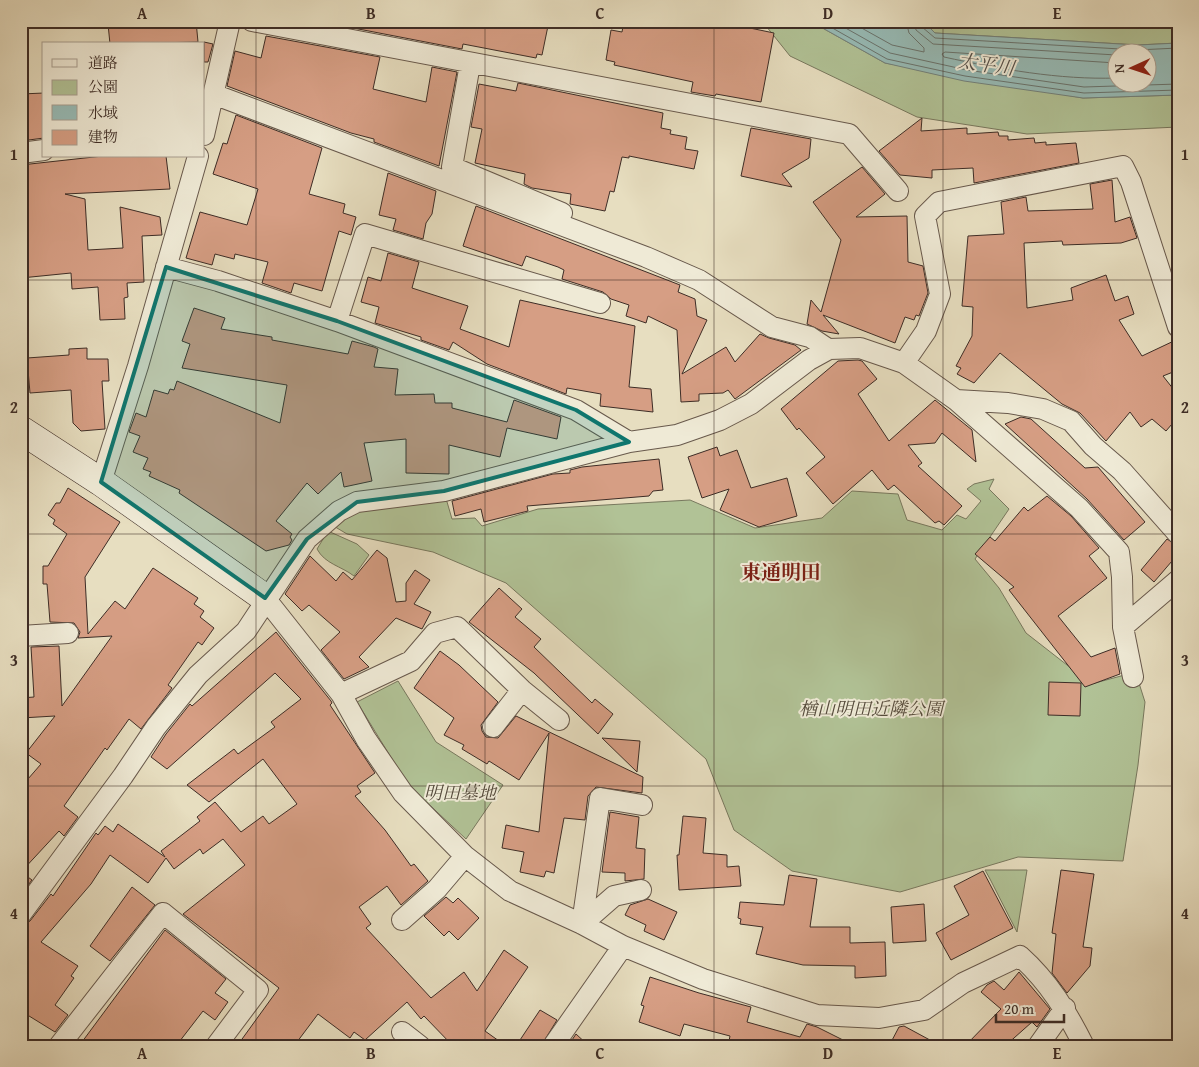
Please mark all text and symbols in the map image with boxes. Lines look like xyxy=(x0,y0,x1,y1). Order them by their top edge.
text: A xyxy=(137,1,148,25)
text: B xyxy=(366,1,376,25)
text: C xyxy=(595,1,605,25)
text: D xyxy=(823,1,833,25)
text: E xyxy=(1053,1,1062,25)
legend xyxy=(42,42,205,158)
north arrow xyxy=(1106,42,1156,92)
water label: 太平川 xyxy=(956,46,1018,82)
text: 道路 xyxy=(88,52,118,73)
text: N xyxy=(1109,63,1129,74)
text: 公園 xyxy=(88,76,118,97)
text: 水域 xyxy=(88,102,118,123)
text: 建物 xyxy=(88,126,118,147)
text: 1 xyxy=(10,142,18,166)
text: 1 xyxy=(1181,142,1189,166)
text: 2 xyxy=(10,395,18,419)
text: 2 xyxy=(1181,395,1189,419)
district label: 東通明田 xyxy=(741,557,821,586)
text: 3 xyxy=(10,648,18,672)
text: 3 xyxy=(1181,648,1189,672)
park label: 楢山明田近隣公園 xyxy=(799,695,946,722)
park label: 明田墓地 xyxy=(424,779,498,806)
text: 4 xyxy=(10,901,18,925)
text: 4 xyxy=(1181,901,1189,925)
scale bar xyxy=(996,992,1064,1024)
text: 20 m xyxy=(1004,998,1035,1019)
text: A xyxy=(137,1041,148,1065)
text: B xyxy=(366,1041,376,1065)
text: C xyxy=(595,1041,605,1065)
text: D xyxy=(823,1041,833,1065)
text: E xyxy=(1053,1041,1062,1065)

